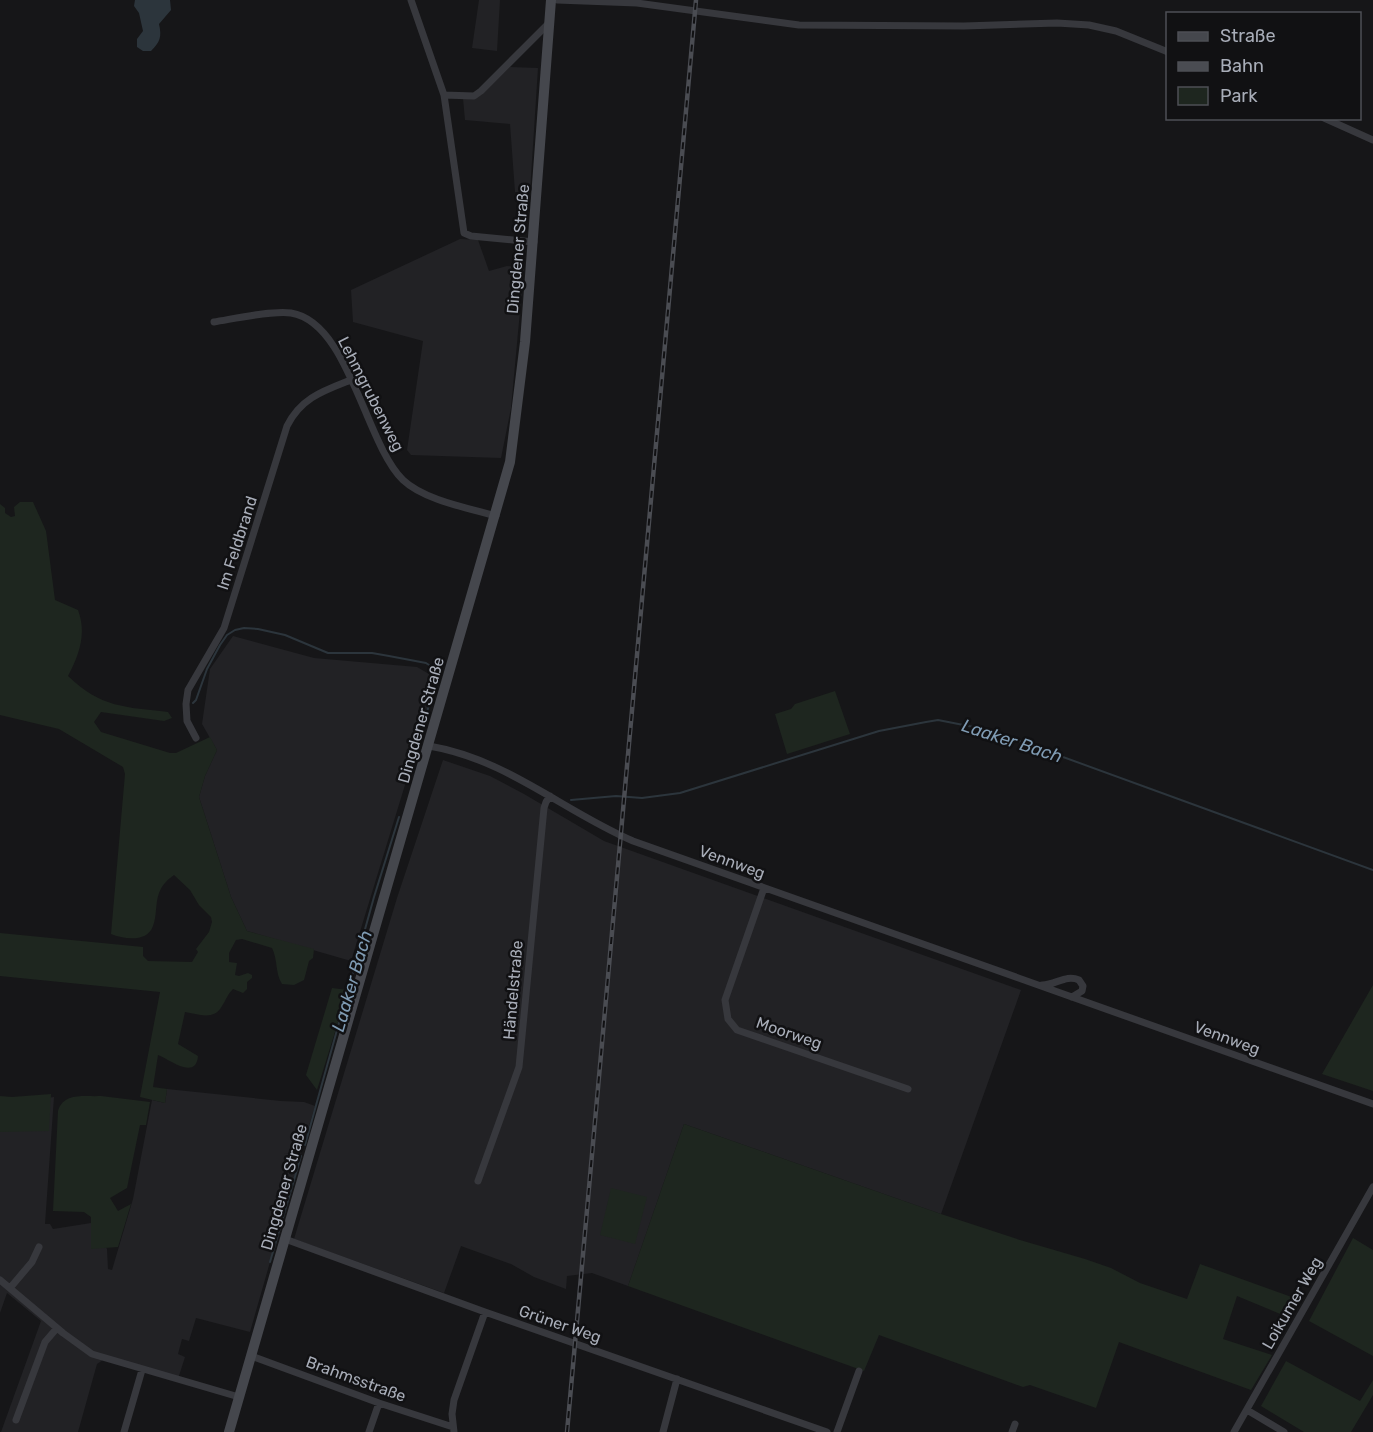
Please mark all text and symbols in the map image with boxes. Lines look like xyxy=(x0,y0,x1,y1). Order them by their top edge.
legend xyxy=(1166,12,1361,120)
text: Straße xyxy=(1220,25,1276,47)
text: Bahn xyxy=(1220,55,1264,77)
text: Park xyxy=(1220,85,1258,107)
street label: Dingdener Straße xyxy=(503,183,533,315)
street label: Lehmgrubenweg xyxy=(334,333,408,455)
street label: Im Feldbrand xyxy=(213,494,261,592)
street label: Dingdener Straße xyxy=(394,655,448,785)
water label: Laaker Bach xyxy=(959,714,1065,768)
street label: Vennweg xyxy=(696,841,768,883)
water label: Laaker Bach xyxy=(327,928,377,1034)
street label: Händelstraße xyxy=(499,939,527,1041)
street label: Moorweg xyxy=(754,1013,824,1053)
street label: Vennweg xyxy=(1191,1017,1263,1059)
street label: Dingdener Straße xyxy=(257,1122,311,1252)
street label: Loikumer Weg xyxy=(1258,1254,1326,1352)
street label: Grüner Weg xyxy=(516,1301,604,1347)
street label: Brahmsstraße xyxy=(303,1352,409,1406)

